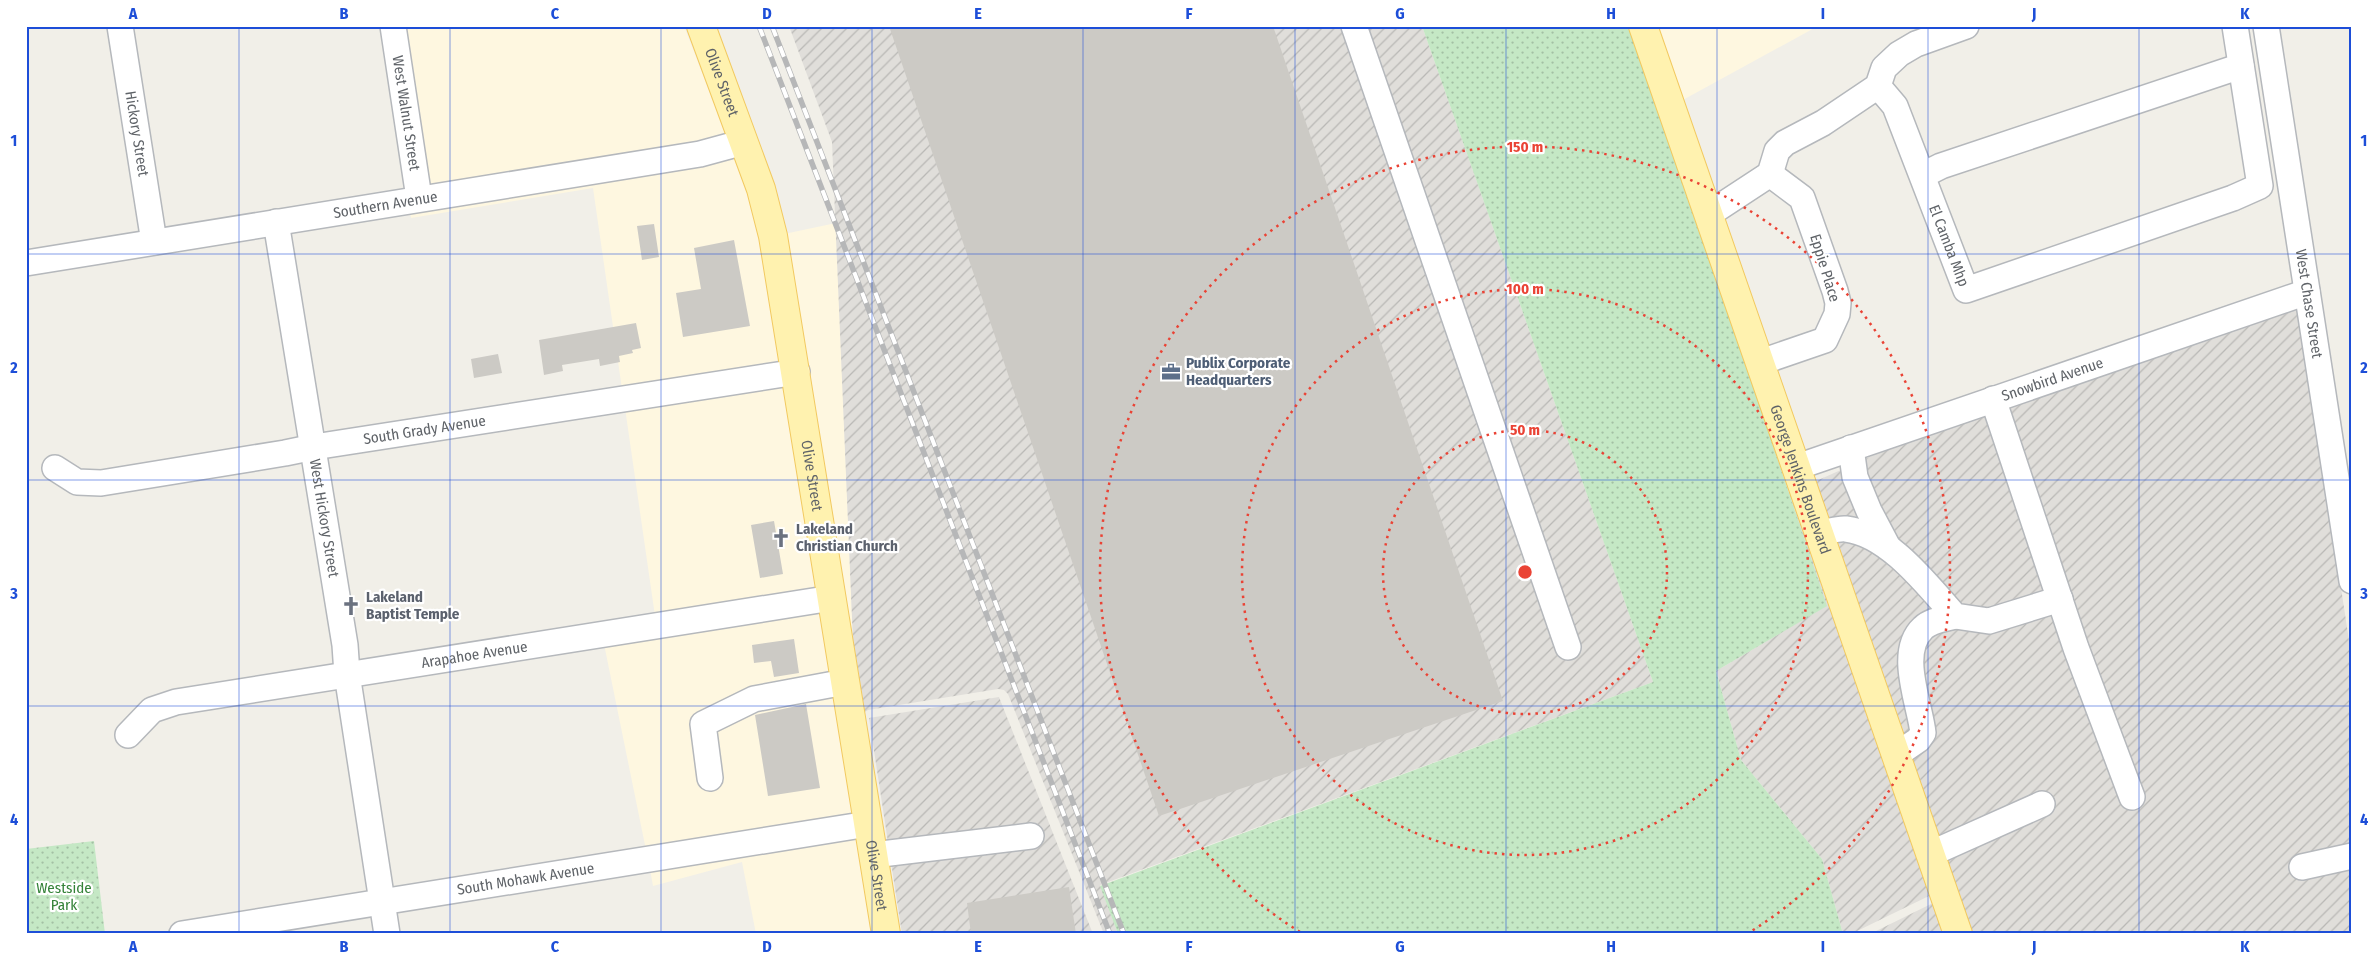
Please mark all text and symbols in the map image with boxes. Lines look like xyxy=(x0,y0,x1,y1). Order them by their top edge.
text: A xyxy=(128,4,138,23)
text: B xyxy=(340,4,349,23)
text: C xyxy=(551,4,560,23)
text: D xyxy=(762,4,772,23)
text: E xyxy=(974,4,982,23)
text: F xyxy=(1185,4,1193,23)
text: G xyxy=(1395,4,1405,23)
text: H xyxy=(1606,4,1616,23)
text: I xyxy=(1821,4,1825,23)
text: J xyxy=(2031,4,2036,23)
text: K xyxy=(2240,4,2250,23)
street label: Olive Street xyxy=(701,46,743,119)
street label: West Walnut Street xyxy=(389,54,424,172)
street label: Hickory Street xyxy=(121,90,153,178)
text: 1 xyxy=(11,131,17,150)
text: 1 xyxy=(2361,131,2367,150)
text: 150 m xyxy=(1507,138,1543,156)
street label: Southern Avenue xyxy=(332,188,439,222)
street label: El Camba Mhp xyxy=(1925,202,1973,289)
street label: Eppie Place xyxy=(1806,232,1844,304)
street label: West Chase Street xyxy=(2292,248,2326,360)
text: 100 m xyxy=(1506,280,1544,298)
place label: Publix Corporate Headquarters xyxy=(1186,354,1291,389)
street label: Snowbird Avenue xyxy=(1999,354,2106,405)
text: 2 xyxy=(9,358,18,377)
text: 2 xyxy=(2359,358,2368,377)
office icon: Publix Corporate Headquarters xyxy=(1160,361,1182,383)
street label: George Jenkins Boulevard xyxy=(1766,403,1835,556)
street label: South Grady Avenue xyxy=(362,411,487,448)
text: 50 m xyxy=(1510,421,1540,439)
street label: Olive Street xyxy=(797,439,826,513)
street label: West Hickory Street xyxy=(306,458,343,579)
place label: Lakeland Christian Church xyxy=(796,520,898,555)
church icon: Lakeland Christian Church xyxy=(770,527,792,549)
centre of rings xyxy=(1516,563,1534,581)
text: 3 xyxy=(9,584,18,603)
text: 3 xyxy=(2359,584,2368,603)
place label: Lakeland Baptist Temple xyxy=(366,588,460,623)
church icon: Lakeland Baptist Temple xyxy=(340,595,362,617)
street label: Arapahoe Avenue xyxy=(420,637,529,672)
text: 4 xyxy=(10,810,18,829)
text: 4 xyxy=(2360,810,2368,829)
street label: Olive Street xyxy=(862,839,891,912)
street label: South Mohawk Avenue xyxy=(456,859,596,899)
park label: Westside Park xyxy=(36,879,92,914)
text: A xyxy=(128,937,138,956)
text: B xyxy=(340,937,349,956)
text: C xyxy=(551,937,560,956)
text: D xyxy=(762,937,772,956)
text: E xyxy=(974,937,982,956)
text: F xyxy=(1185,937,1193,956)
text: G xyxy=(1395,937,1405,956)
text: H xyxy=(1606,937,1616,956)
text: I xyxy=(1821,937,1825,956)
text: J xyxy=(2031,937,2036,956)
text: K xyxy=(2240,937,2250,956)

